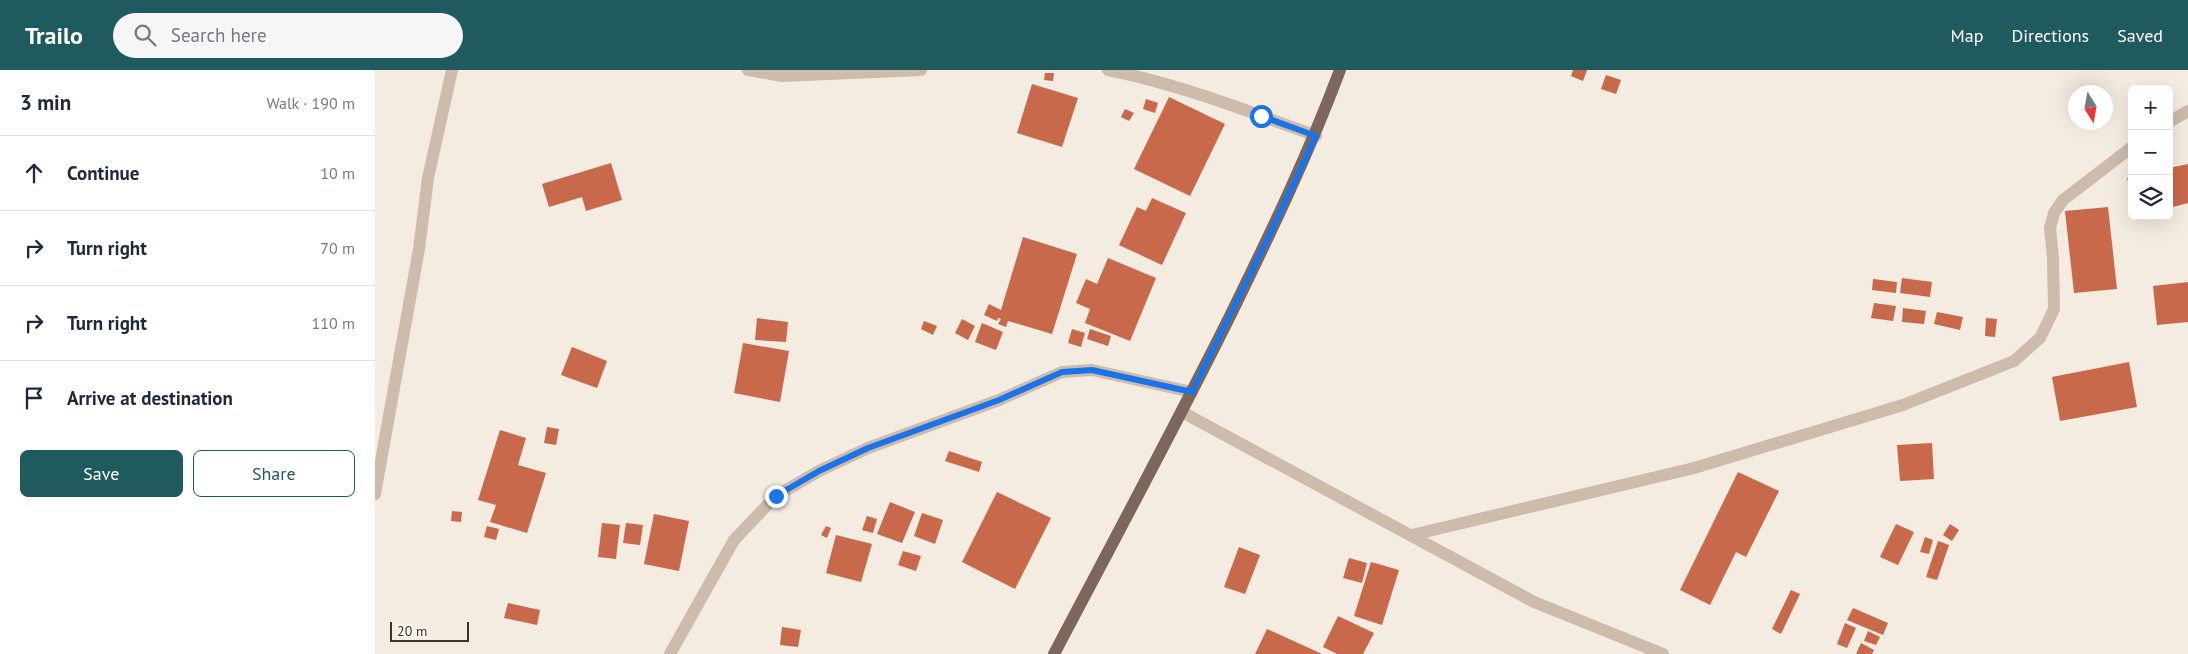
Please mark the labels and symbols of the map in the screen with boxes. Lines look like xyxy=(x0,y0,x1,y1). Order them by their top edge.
north arrow xyxy=(2068,85,2113,130)
route start xyxy=(1250,105,1273,128)
route end xyxy=(765,485,788,508)
scale bar xyxy=(390,619,469,642)

